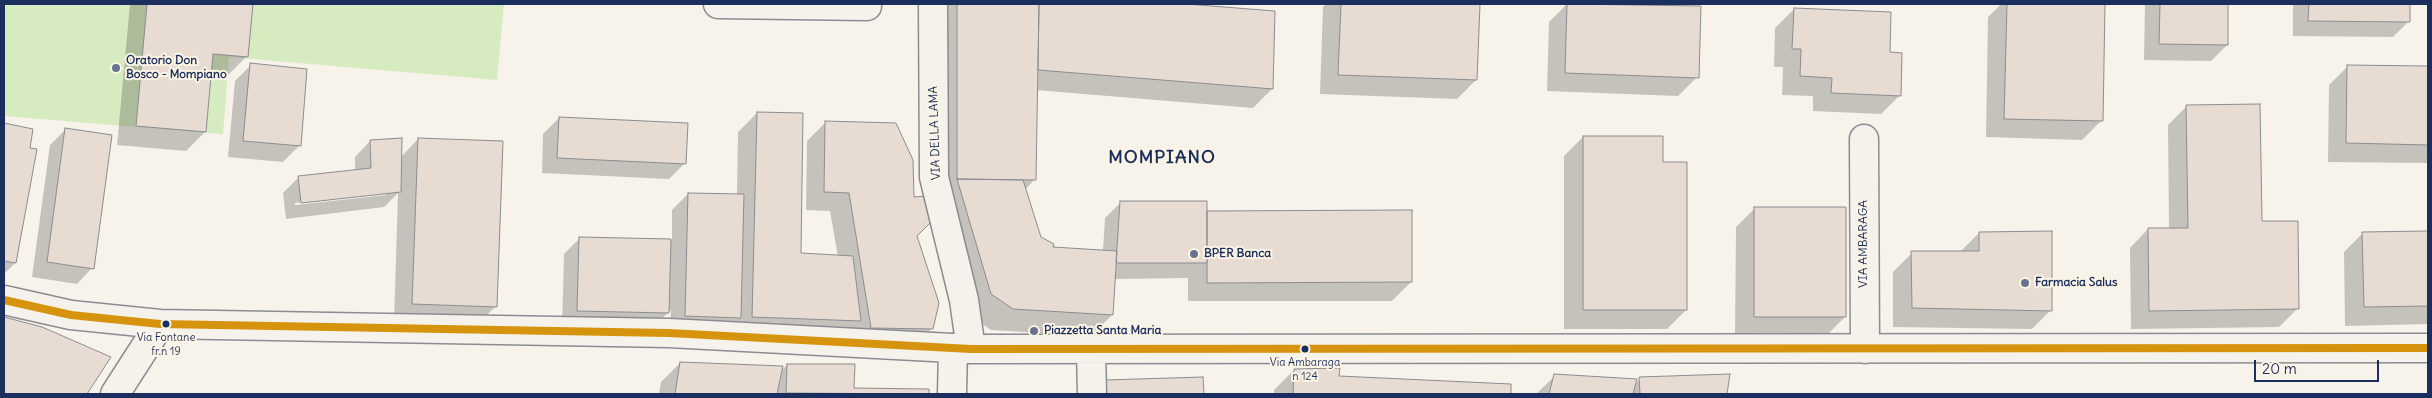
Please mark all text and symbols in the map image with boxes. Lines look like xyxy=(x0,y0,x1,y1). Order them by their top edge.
place label: Oratorio Don Bosco - Mompiano xyxy=(126,54,227,82)
marker: Oratorio Don Bosco - Mompiano xyxy=(110,62,122,74)
street label: VIA DELLA LAMA xyxy=(926,86,944,180)
district label: MOMPIANO xyxy=(1107,147,1217,169)
street label: VIA AMBARAGA xyxy=(1857,200,1871,288)
place label: BPER Banca xyxy=(1204,247,1271,261)
marker: BPER Banca xyxy=(1188,248,1200,260)
place label: Farmacia Salus xyxy=(2035,276,2117,290)
marker: Farmacia Salus xyxy=(2019,277,2031,289)
marker: Via Fontane fr.n 19 xyxy=(161,319,171,329)
place label: Piazzetta Santa Maria xyxy=(1044,324,1161,338)
marker: Piazzetta Santa Maria xyxy=(1028,325,1040,337)
place label: Via Fontane fr.n 19 xyxy=(137,331,195,357)
marker: Via Ambaraga n 124 xyxy=(1300,344,1310,354)
scale bar xyxy=(2257,350,2382,382)
place label: Via Ambaraga n 124 xyxy=(1270,356,1340,382)
text: 20 m xyxy=(2262,359,2297,378)

